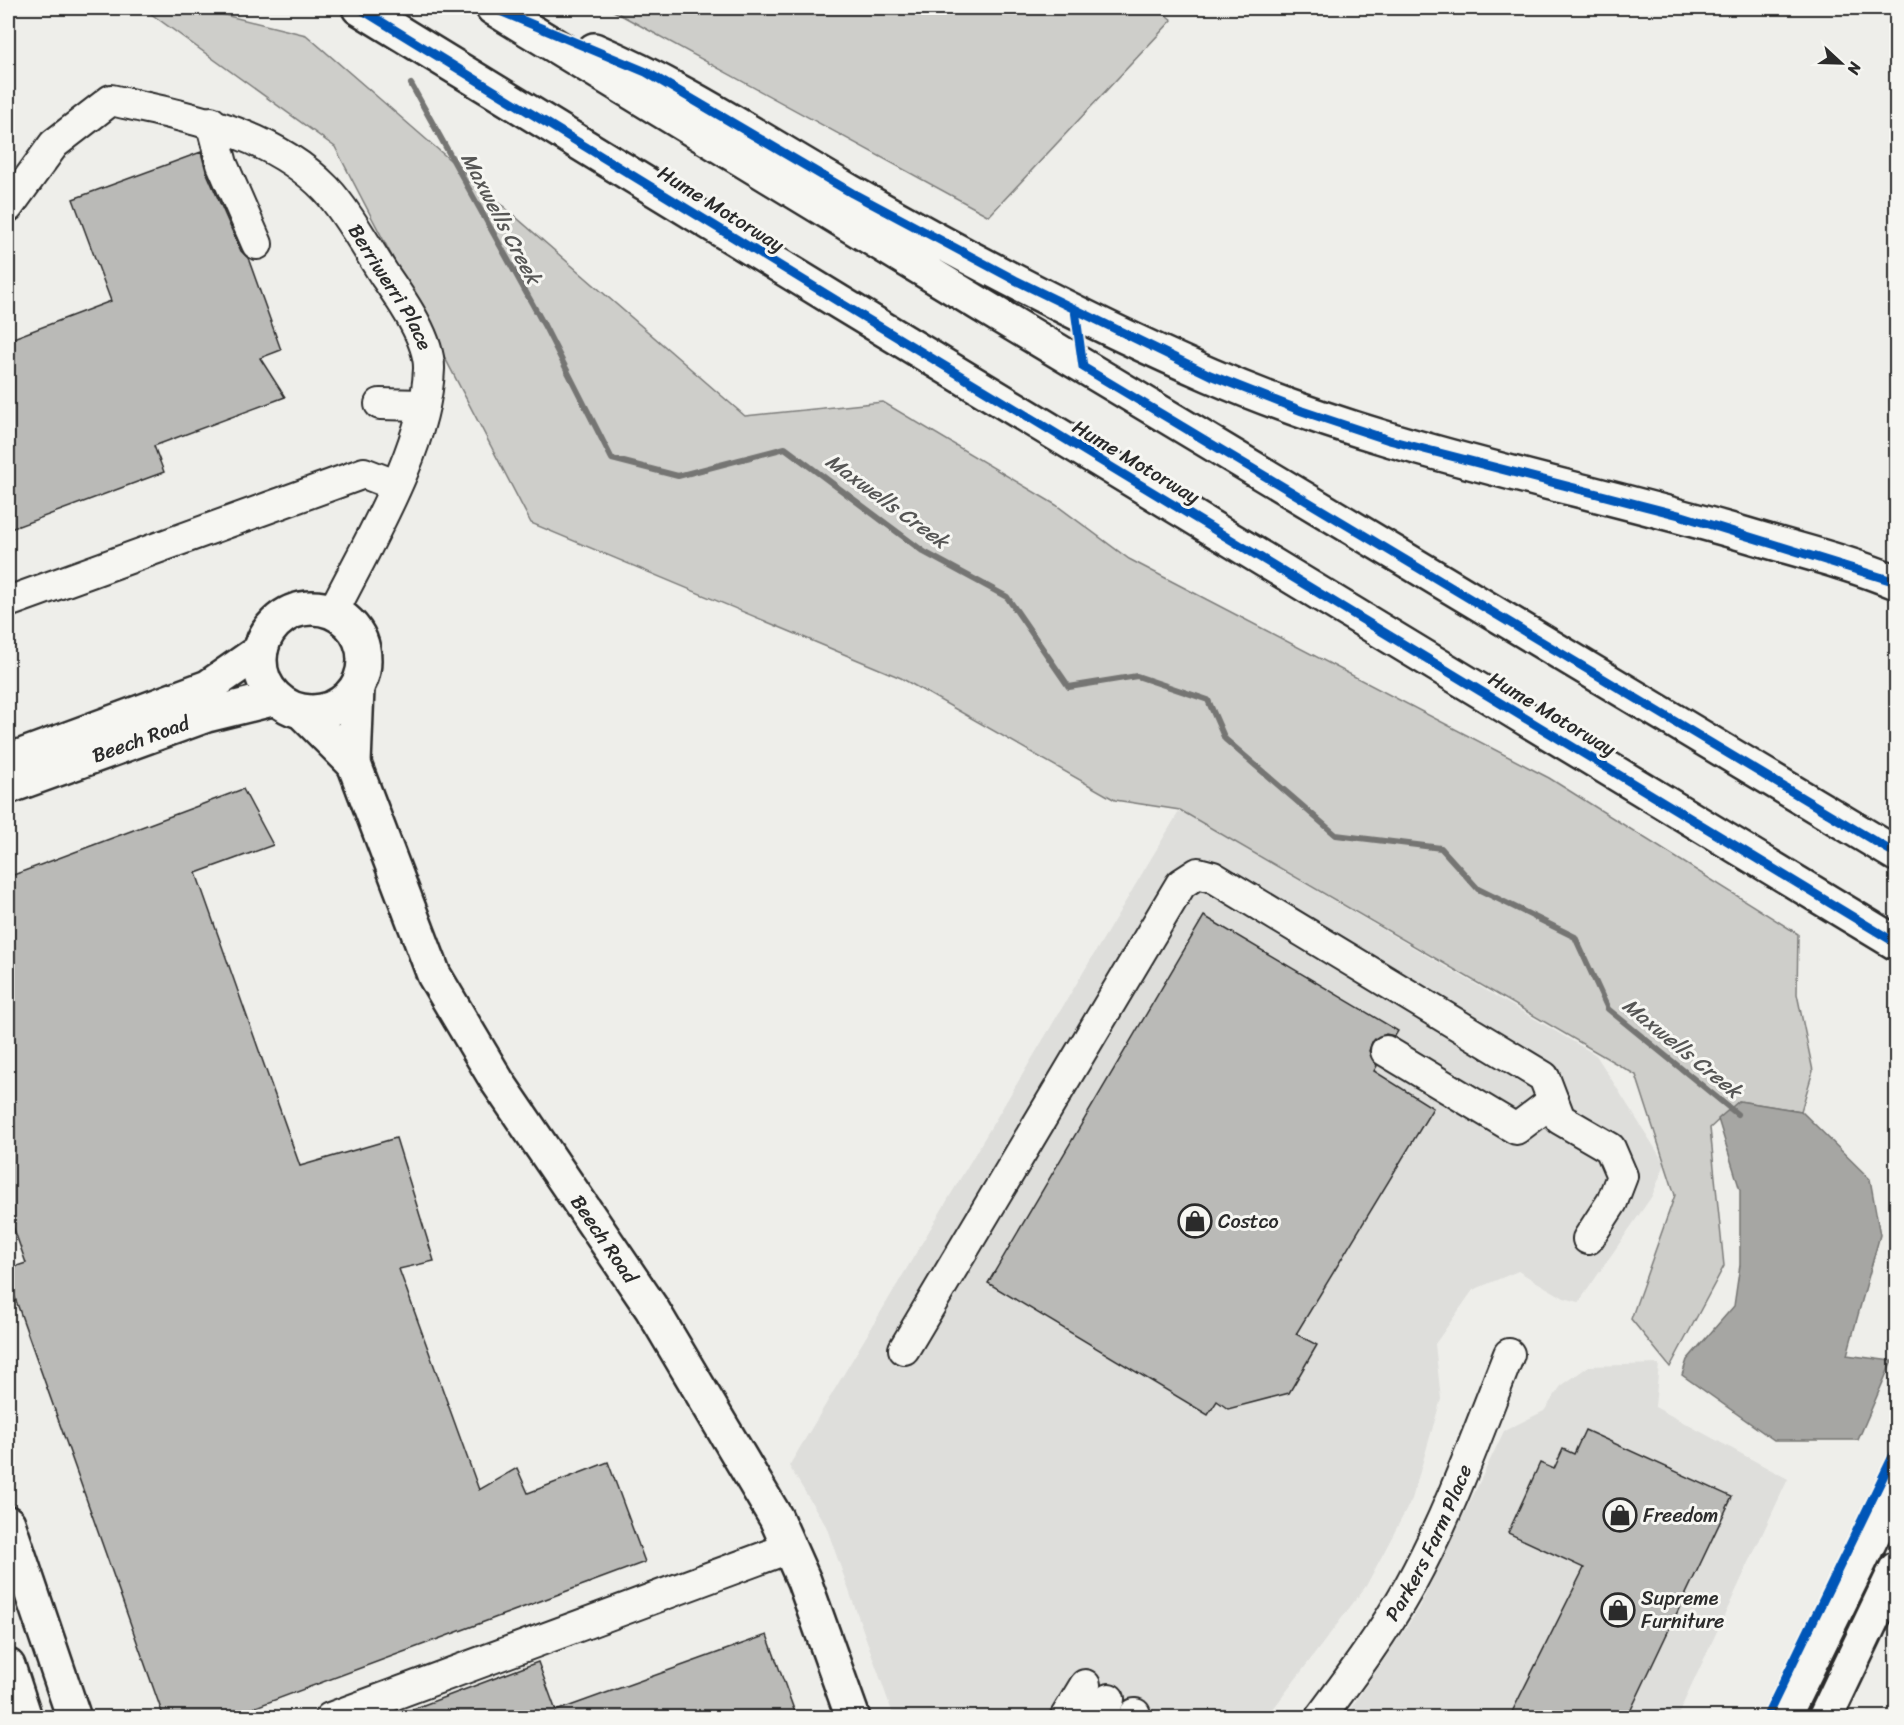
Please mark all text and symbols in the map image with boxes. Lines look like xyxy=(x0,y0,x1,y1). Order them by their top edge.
north arrow xyxy=(1811,33,1871,93)
text: N xyxy=(1839,57,1870,80)
water label: Maxwells Creek xyxy=(450,145,553,294)
street label: Hume Motorway xyxy=(651,156,792,262)
street label: Berriwerri Place xyxy=(339,216,443,355)
street label: Hume Motorway xyxy=(1065,410,1207,514)
water label: Maxwells Creek xyxy=(817,443,959,561)
street label: Hume Motorway xyxy=(1481,662,1623,766)
street label: Beech Road xyxy=(87,705,196,773)
water label: Maxwells Creek xyxy=(1614,988,1753,1110)
street label: Beech Road xyxy=(561,1187,648,1292)
shop icon: Costco xyxy=(1177,1203,1213,1239)
place label: Costco xyxy=(1218,1204,1279,1239)
street label: Parkers Farm Place xyxy=(1375,1459,1482,1628)
shop icon: Freedom xyxy=(1602,1497,1638,1533)
place label: Freedom xyxy=(1643,1498,1718,1533)
place label: Supreme Furniture xyxy=(1641,1581,1724,1639)
shop icon: Supreme Furniture xyxy=(1600,1592,1636,1628)

